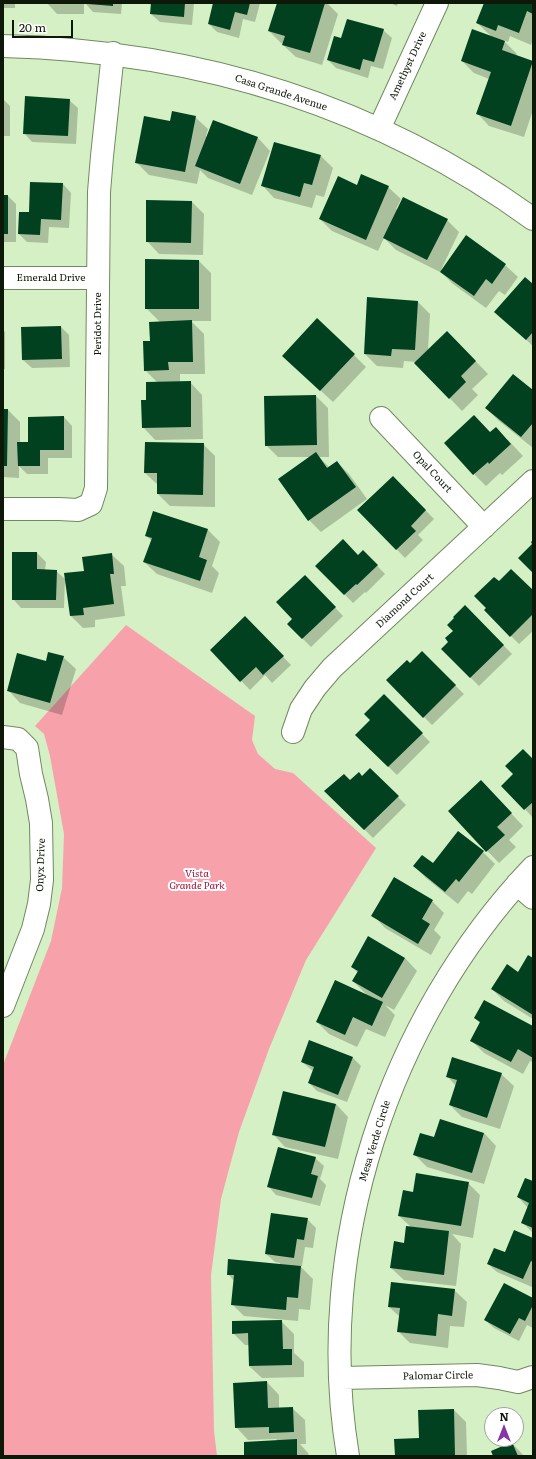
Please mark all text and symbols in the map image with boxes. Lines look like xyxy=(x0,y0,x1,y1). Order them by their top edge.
scale bar xyxy=(14,12,75,38)
text: 20 m xyxy=(19,18,46,36)
street label: Amethyst Drive xyxy=(387,30,429,102)
street label: Casa Grande Avenue xyxy=(233,72,329,114)
street label: Emerald Drive xyxy=(17,272,85,284)
street label: Peridot Drive xyxy=(92,292,104,356)
street label: Opal Court xyxy=(410,449,454,495)
street label: Diamond Court xyxy=(374,571,436,631)
street label: Onyx Drive xyxy=(34,838,48,892)
park label: Vista Grande Park xyxy=(169,868,225,892)
street label: Mesa Verde Circle xyxy=(357,1099,393,1183)
street label: Palomar Circle xyxy=(403,1369,473,1383)
north arrow xyxy=(484,1407,524,1447)
text: N xyxy=(499,1408,509,1424)

